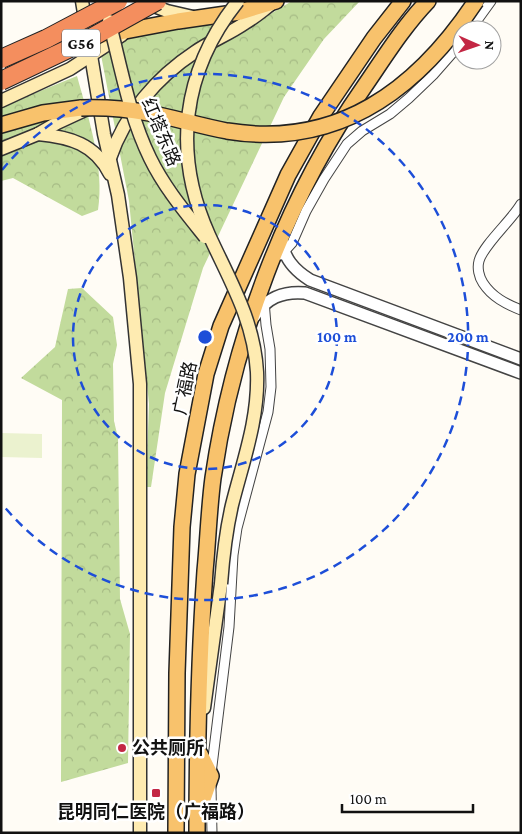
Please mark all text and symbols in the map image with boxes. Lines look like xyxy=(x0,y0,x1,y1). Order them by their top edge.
north arrow xyxy=(452,20,502,70)
road number: G56 xyxy=(62,29,100,56)
text: N xyxy=(482,40,498,51)
street label: 红塔东路 xyxy=(138,95,184,169)
centre of rings xyxy=(196,328,214,346)
text: 100 m xyxy=(317,329,357,345)
text: 200 m xyxy=(447,329,489,345)
street label: 广福路 xyxy=(170,360,200,416)
place label: 公共厕所 xyxy=(132,738,204,758)
marker: 公共厕所 xyxy=(116,742,128,754)
scale bar xyxy=(342,782,473,814)
marker: 昆明同仁医院（广福路） xyxy=(150,787,162,799)
text: 100 m xyxy=(350,791,387,807)
place label: 昆明同仁医院（广福路） xyxy=(57,802,255,822)

